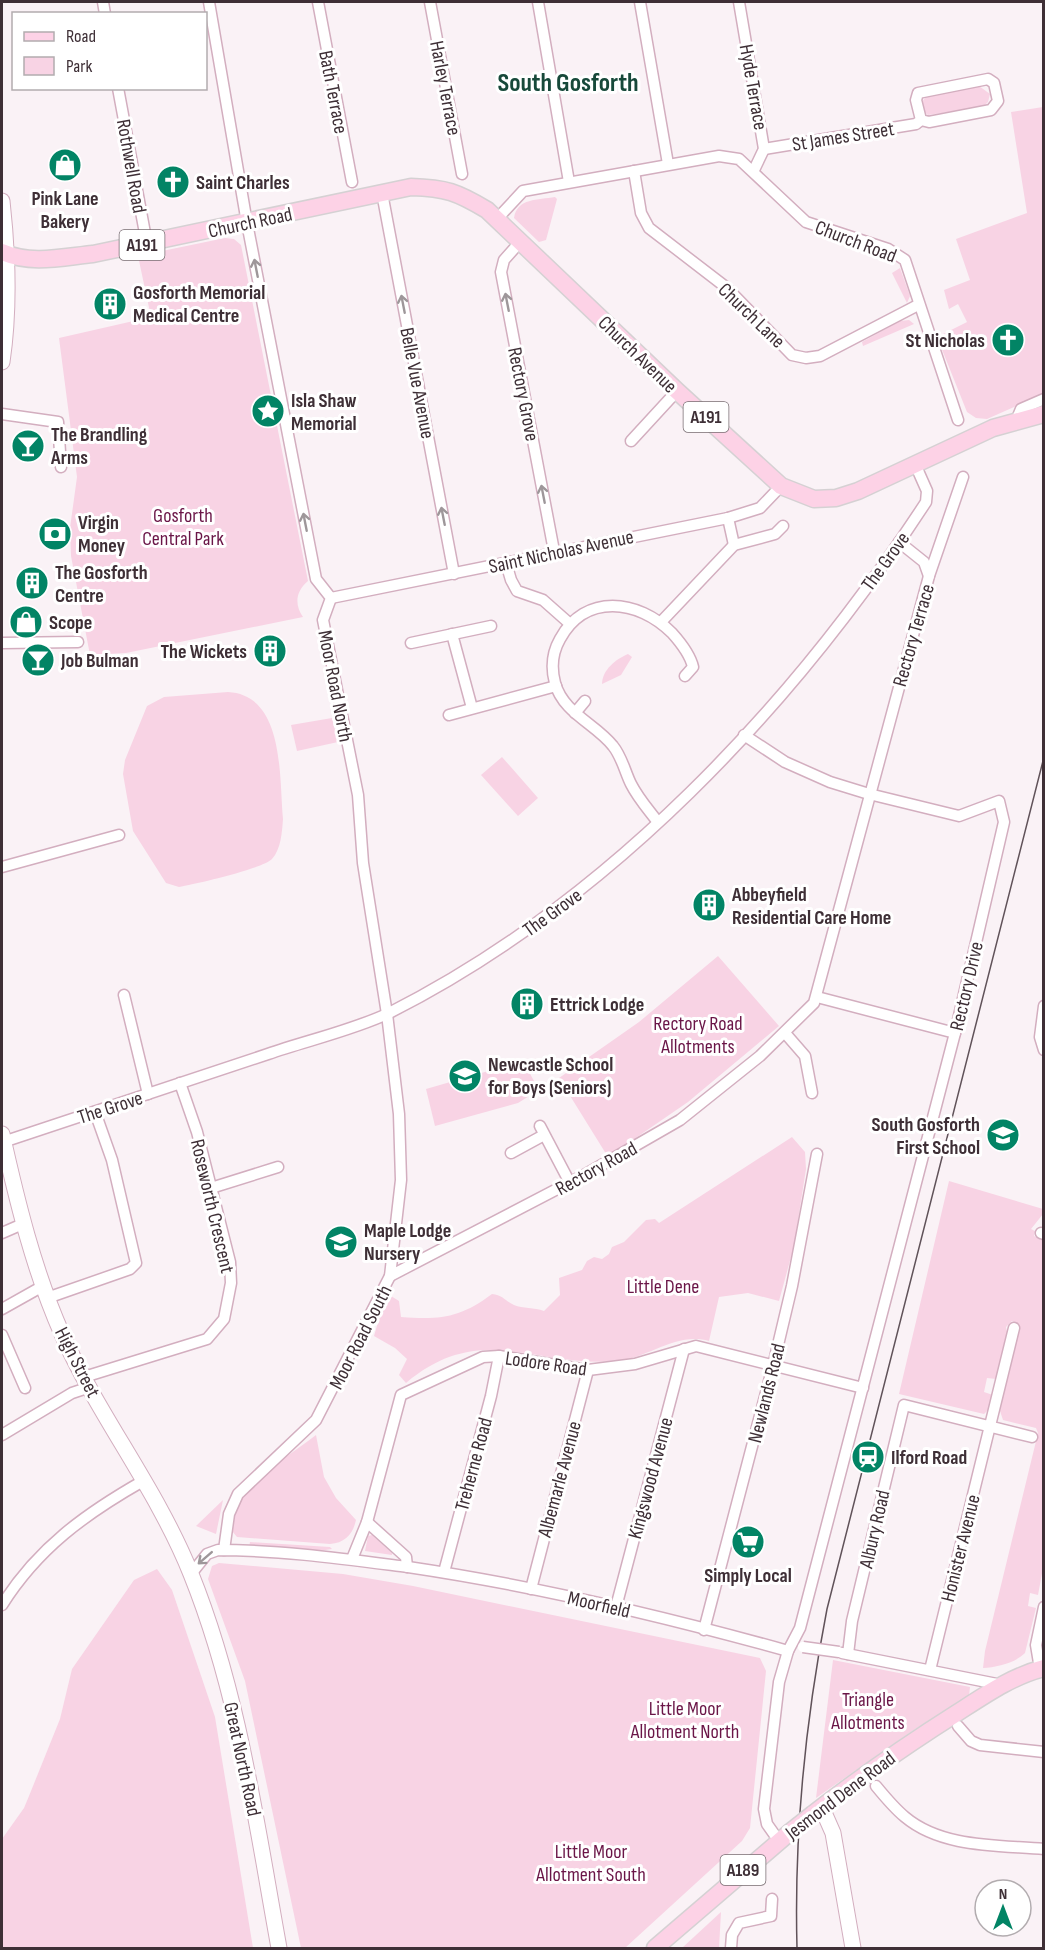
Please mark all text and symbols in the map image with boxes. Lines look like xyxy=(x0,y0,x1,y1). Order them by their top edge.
legend xyxy=(12,12,207,90)
text: Road xyxy=(66,26,96,47)
street label: Harley Terrace xyxy=(424,39,466,137)
street label: Hyde Terrace xyxy=(734,42,772,132)
street label: Bath Terrace xyxy=(313,49,353,136)
text: Park xyxy=(66,56,92,77)
district label: South Gosforth xyxy=(497,68,639,99)
street label: Rothwell Road xyxy=(111,117,151,215)
street label: St James Street xyxy=(790,117,896,157)
shop icon: Pink Lane Bakery xyxy=(47,147,83,183)
church icon: Saint Charles xyxy=(155,164,191,200)
place label: Saint Charles xyxy=(196,171,290,195)
place label: Pink Lane Bakery xyxy=(31,187,99,234)
street label: Church Road xyxy=(206,202,294,244)
street label: Church Road xyxy=(812,215,900,268)
road number: A191 xyxy=(120,230,164,260)
one-way arrow xyxy=(250,259,261,279)
street label: Church Lane xyxy=(713,278,790,353)
place label: Gosforth Memorial Medical Centre xyxy=(133,281,265,328)
building icon: Gosforth Memorial Medical Centre xyxy=(92,286,128,322)
one-way arrow xyxy=(501,293,512,313)
one-way arrow xyxy=(397,295,408,314)
street label: Church Avenue xyxy=(593,311,682,398)
church icon: St Nicholas xyxy=(990,322,1026,358)
street label: Belle Vue Avenue xyxy=(394,326,440,441)
place label: St Nicholas xyxy=(906,329,985,353)
street label: Rectory Grove xyxy=(502,345,544,443)
place label: Isla Shaw Memorial xyxy=(291,389,357,436)
place icon: Isla Shaw Memorial xyxy=(250,393,286,429)
road number: A191 xyxy=(684,402,728,432)
place label: The Brandling Arms xyxy=(50,423,148,470)
bar icon: The Brandling Arms xyxy=(10,428,46,464)
one-way arrow xyxy=(537,484,548,504)
park label: Gosforth Central Park xyxy=(142,504,224,551)
one-way arrow xyxy=(437,507,448,526)
place label: Virgin Money xyxy=(78,511,126,558)
one-way arrow xyxy=(299,513,310,532)
bank icon: Virgin Money xyxy=(37,516,73,552)
street label: Saint Nicholas Avenue xyxy=(487,525,636,579)
street label: The Grove xyxy=(856,527,915,596)
place label: The Gosforth Centre xyxy=(55,561,148,608)
building icon: The Gosforth Centre xyxy=(14,565,50,601)
street label: Rectory Terrace xyxy=(888,581,940,689)
shop icon: Scope xyxy=(8,604,44,640)
place label: Scope xyxy=(49,611,92,635)
street label: Moor Road North xyxy=(312,628,358,744)
building icon: The Wickets xyxy=(252,633,288,669)
place label: The Wickets xyxy=(161,640,247,664)
bar icon: Job Bulman xyxy=(20,642,56,678)
place label: Job Bulman xyxy=(60,649,139,673)
street label: The Grove xyxy=(518,883,587,942)
place label: Abbeyfield Residential Care Home xyxy=(731,883,891,930)
building icon: Abbeyfield Residential Care Home xyxy=(691,887,727,923)
street label: Rectory Drive xyxy=(945,939,989,1033)
building icon: Ettrick Lodge xyxy=(509,986,545,1022)
place label: Ettrick Lodge xyxy=(550,993,644,1017)
park label: Rectory Road Allotments xyxy=(653,1012,743,1059)
place label: Newcastle School for Boys (Seniors) xyxy=(488,1053,613,1100)
school or university icon: Newcastle School for Boys (Seniors) xyxy=(447,1058,483,1094)
street label: The Grove xyxy=(75,1086,146,1130)
place label: South Gosforth First School xyxy=(871,1113,980,1160)
school or university icon: South Gosforth First School xyxy=(985,1117,1021,1153)
street label: Roseworth Crescent xyxy=(185,1137,239,1276)
street label: Rectory Road xyxy=(552,1137,641,1201)
place label: Maple Lodge Nursery xyxy=(364,1219,451,1266)
school or university icon: Maple Lodge Nursery xyxy=(323,1224,359,1260)
park label: Little Dene xyxy=(627,1275,699,1299)
street label: Moor Road South xyxy=(324,1281,397,1394)
street label: High Street xyxy=(49,1323,105,1402)
street label: Newlands Road xyxy=(743,1341,791,1445)
street label: Lodore Road xyxy=(504,1346,588,1382)
street label: Treherne Road xyxy=(450,1415,498,1514)
street label: Kingswood Avenue xyxy=(623,1415,679,1542)
street label: Albemarle Avenue xyxy=(533,1419,587,1541)
station icon: Ilford Road xyxy=(850,1439,886,1475)
place label: Ilford Road xyxy=(891,1446,967,1470)
street label: Albury Road xyxy=(854,1488,896,1572)
street label: Honister Avenue xyxy=(936,1492,986,1604)
supermarket icon: Simply Local xyxy=(730,1524,766,1560)
one-way arrow xyxy=(197,1551,213,1564)
place label: Simply Local xyxy=(704,1564,792,1588)
street label: Moorfield xyxy=(565,1586,632,1624)
park label: Triangle Allotments xyxy=(830,1688,905,1735)
park label: Little Moor Allotment North xyxy=(630,1697,739,1744)
street label: Great North Road xyxy=(218,1700,266,1818)
street label: Jesmond Dene Road xyxy=(780,1747,900,1846)
park label: Little Moor Allotment South xyxy=(535,1840,646,1887)
road number: A189 xyxy=(720,1855,766,1885)
north arrow xyxy=(973,1878,1033,1938)
text: N xyxy=(999,1885,1007,1904)

